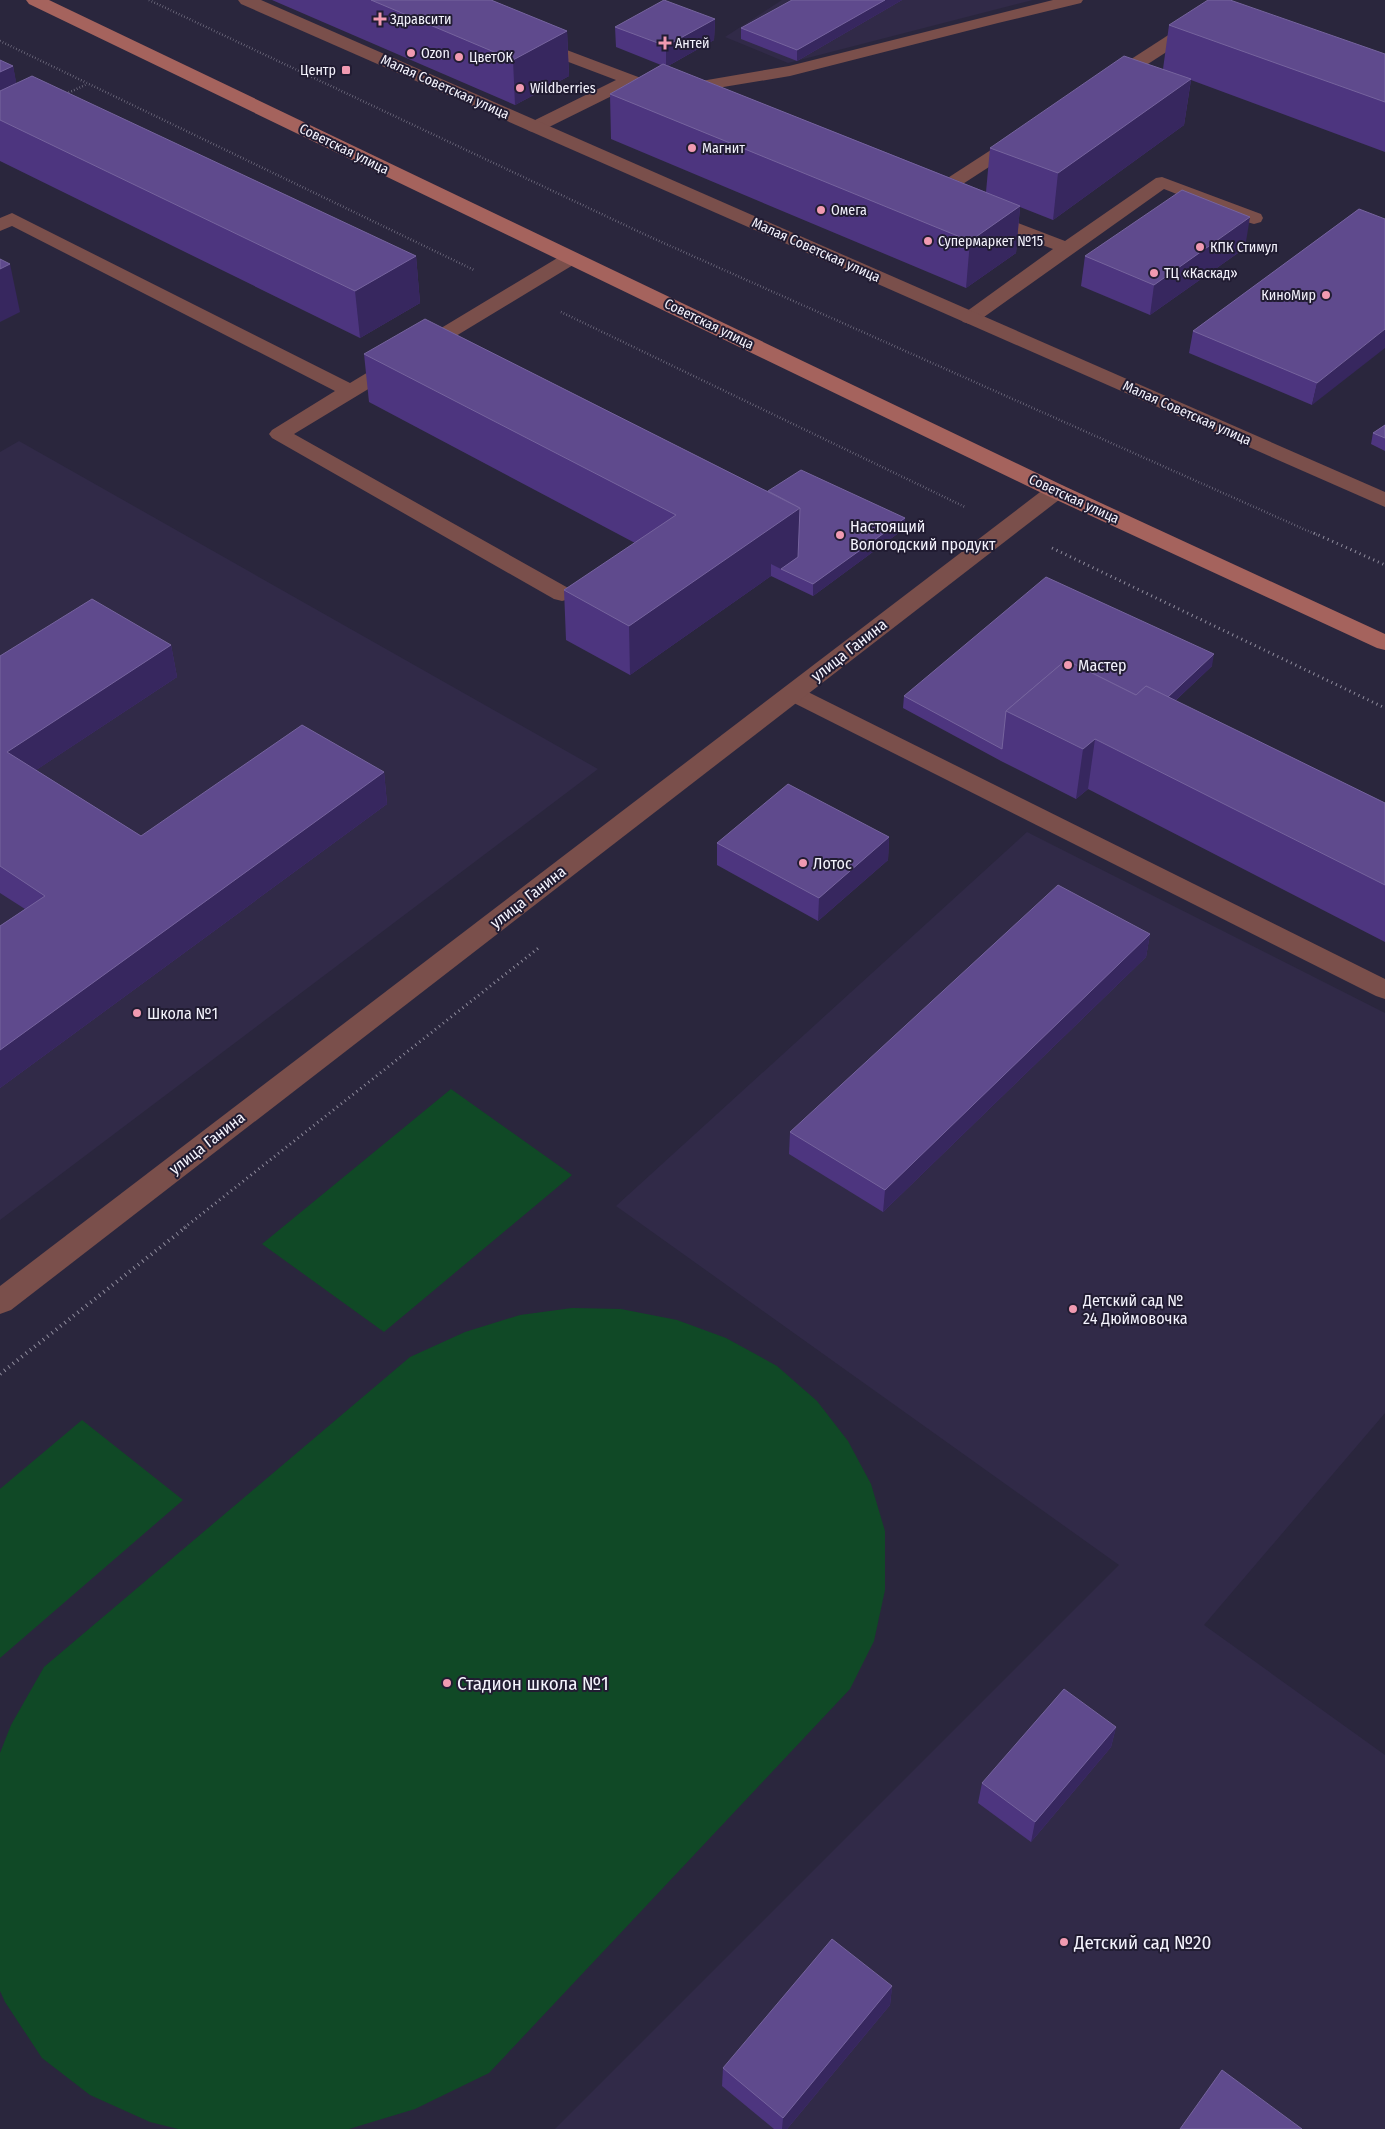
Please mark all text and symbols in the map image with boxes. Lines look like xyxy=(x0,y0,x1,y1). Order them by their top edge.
place label: Здравсити xyxy=(390,11,452,28)
marker: Здравсити xyxy=(374,13,386,25)
place label: Антей xyxy=(675,35,710,52)
marker: Антей xyxy=(659,37,671,49)
place label: Ozon xyxy=(421,45,450,62)
marker: Ozon xyxy=(405,47,417,59)
place label: ЦветОК xyxy=(469,49,513,66)
street label: Малая Советская улица xyxy=(378,51,512,123)
marker: ЦветОК xyxy=(453,51,465,63)
place label: Центр xyxy=(300,62,336,79)
marker: Центр xyxy=(340,64,352,76)
place label: Wildberries xyxy=(530,80,596,97)
marker: Wildberries xyxy=(514,82,526,94)
street label: Советская улица xyxy=(296,120,392,178)
place label: Магнит xyxy=(702,140,745,157)
marker: Магнит xyxy=(686,142,698,154)
place label: Омега xyxy=(831,202,867,219)
marker: Омега xyxy=(815,204,827,216)
street label: Малая Советская улица xyxy=(749,214,883,286)
place label: Супермаркет №15 xyxy=(938,233,1043,250)
marker: Супермаркет №15 xyxy=(922,235,934,247)
place label: КПК Стимул xyxy=(1210,239,1278,256)
marker: КПК Стимул xyxy=(1194,241,1206,253)
place label: ТЦ «Каскад» xyxy=(1164,265,1238,282)
marker: ТЦ «Каскад» xyxy=(1148,267,1160,279)
place label: КиноМир xyxy=(1261,287,1316,304)
marker: КиноМир xyxy=(1320,289,1332,301)
street label: Советская улица xyxy=(661,295,757,353)
street label: Малая Советская улица xyxy=(1120,377,1254,449)
street label: Советская улица xyxy=(1026,471,1122,527)
place label: Настоящий Вологодский продукт xyxy=(850,517,996,554)
marker: Настоящий Вологодский продукт xyxy=(834,529,846,541)
street label: улица Ганина xyxy=(807,614,891,685)
place label: Мастер xyxy=(1078,656,1127,675)
marker: Мастер xyxy=(1062,659,1074,671)
place label: Лотос xyxy=(813,854,852,873)
marker: Лотос xyxy=(797,857,809,869)
street label: улица Ганина xyxy=(486,861,570,932)
place label: Школа №1 xyxy=(147,1004,218,1023)
marker: Школа №1 xyxy=(131,1007,143,1019)
street label: улица Ганина xyxy=(165,1107,249,1178)
place label: Детский сад № 24 Дюймовочка xyxy=(1082,1291,1188,1328)
marker: Детский сад № 24 Дюймовочка xyxy=(1067,1303,1079,1315)
place label: Стадион школа №1 xyxy=(457,1672,609,1695)
marker: Стадион школа №1 xyxy=(441,1677,453,1689)
place label: Детский сад №20 xyxy=(1073,1931,1211,1954)
marker: Детский сад №20 xyxy=(1058,1936,1070,1948)

